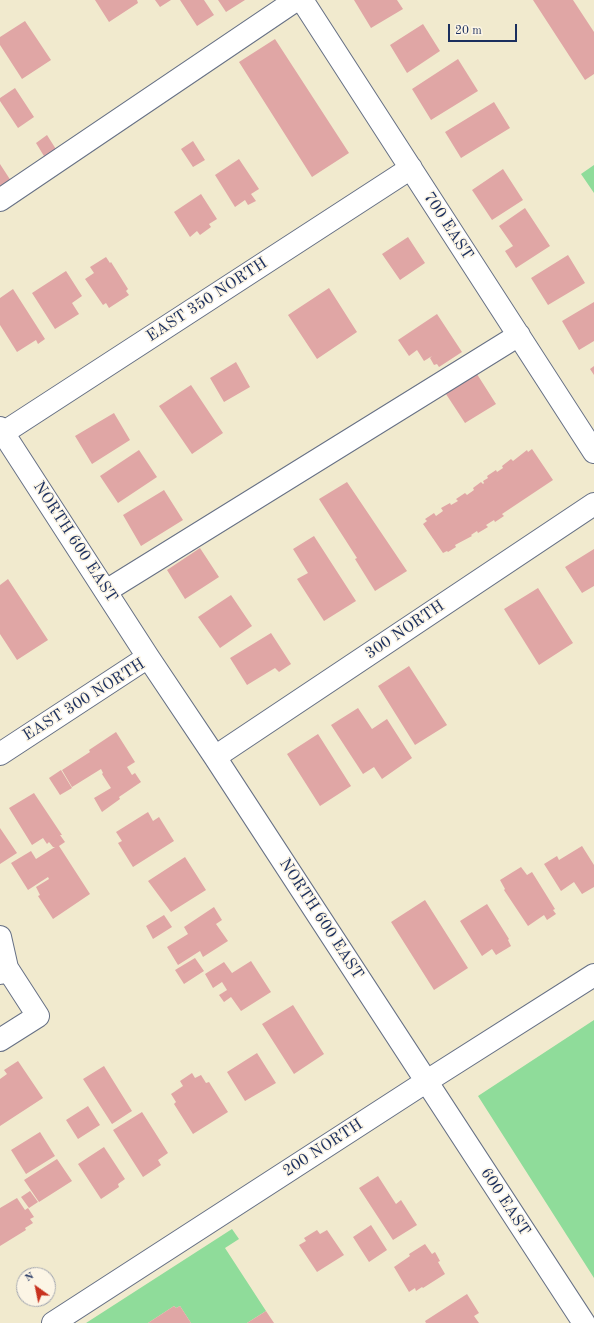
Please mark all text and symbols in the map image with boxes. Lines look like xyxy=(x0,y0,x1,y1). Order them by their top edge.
scale bar xyxy=(450,16,519,42)
text: 20 m xyxy=(455,25,482,37)
street label: 700 EAST xyxy=(419,189,477,263)
street label: EAST 350 NORTH xyxy=(143,254,271,346)
street label: NORTH 600 EAST xyxy=(29,478,121,606)
street label: 300 NORTH xyxy=(362,597,448,663)
street label: EAST 300 NORTH xyxy=(19,655,149,745)
street label: NORTH 600 EAST xyxy=(275,855,367,983)
street label: 200 NORTH xyxy=(279,1115,367,1181)
street label: 600 EAST xyxy=(476,1165,534,1239)
north arrow xyxy=(16,1267,56,1307)
text: N xyxy=(23,1270,36,1284)

